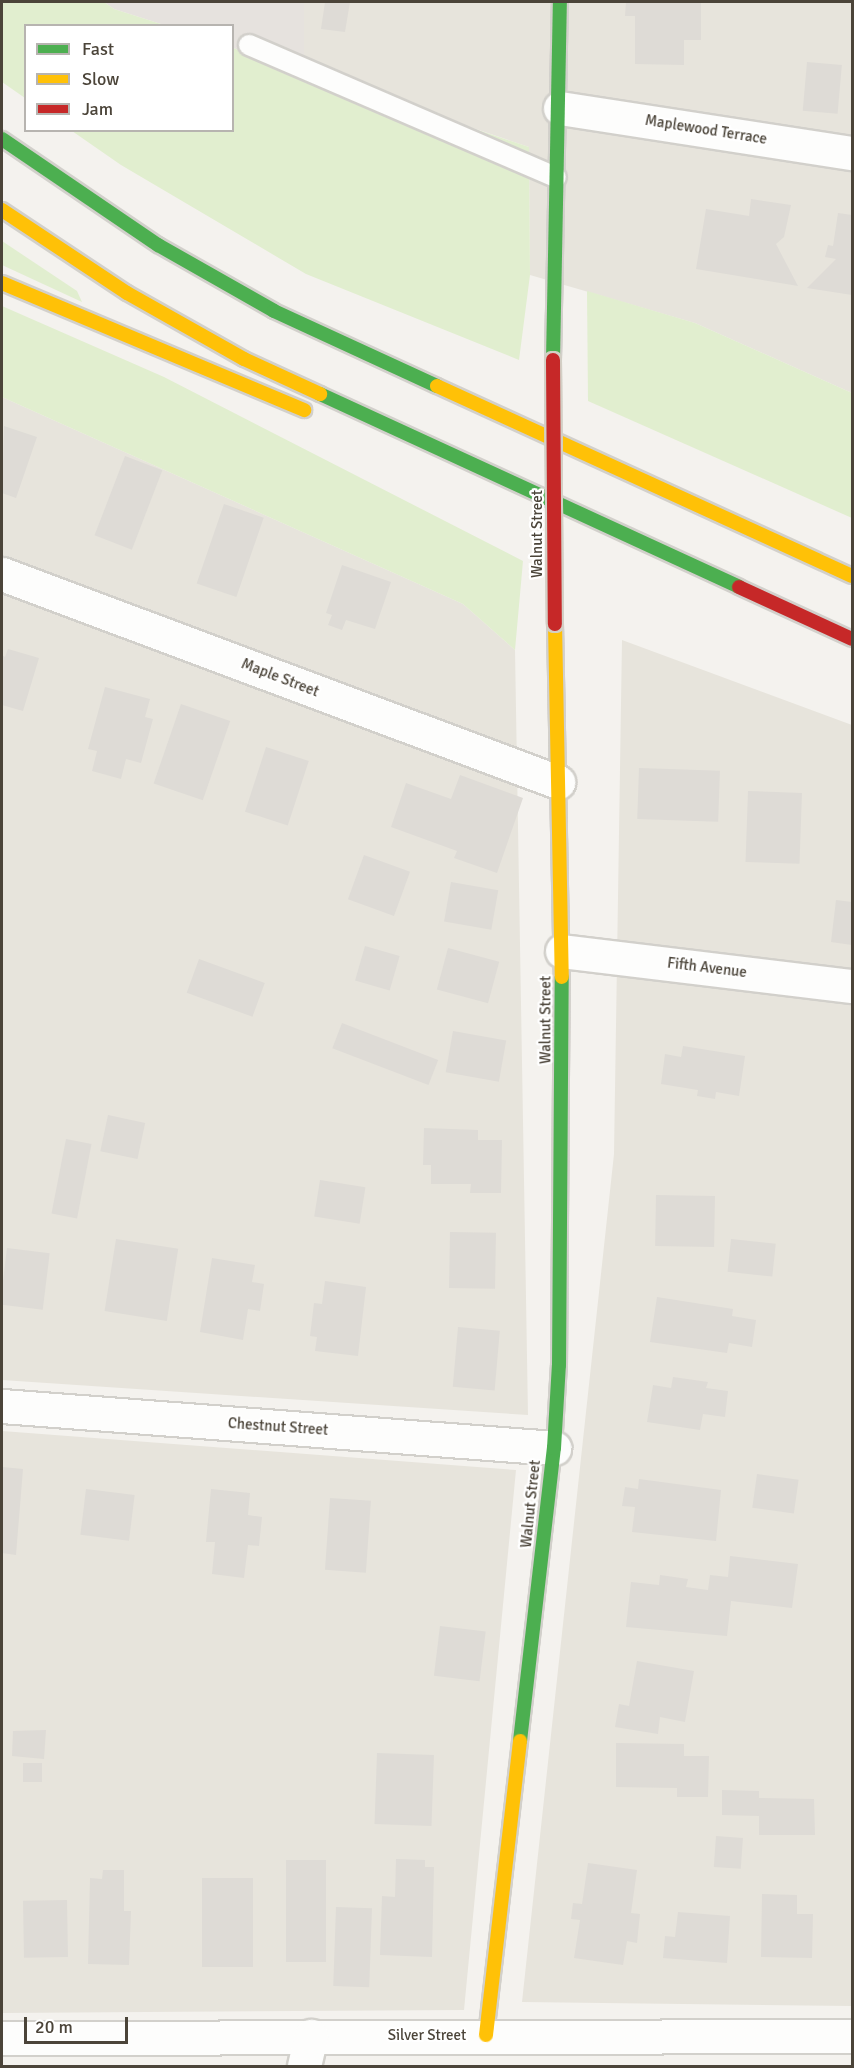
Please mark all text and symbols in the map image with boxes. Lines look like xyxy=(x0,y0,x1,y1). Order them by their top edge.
legend xyxy=(24,24,234,132)
text: Fast xyxy=(82,38,114,60)
text: Slow xyxy=(82,68,119,90)
text: Jam xyxy=(82,98,113,120)
street label: Maplewood Terrace xyxy=(644,111,768,149)
street label: Walnut Street xyxy=(529,490,547,578)
street label: Maple Street xyxy=(239,655,321,701)
street label: Fifth Avenue xyxy=(666,954,748,982)
street label: Walnut Street xyxy=(537,976,555,1064)
street label: Chestnut Street xyxy=(227,1415,329,1439)
street label: Walnut Street xyxy=(517,1459,545,1549)
scale bar xyxy=(27,2005,130,2043)
text: 20 m xyxy=(35,2016,73,2038)
street label: Silver Street xyxy=(388,2027,466,2045)

